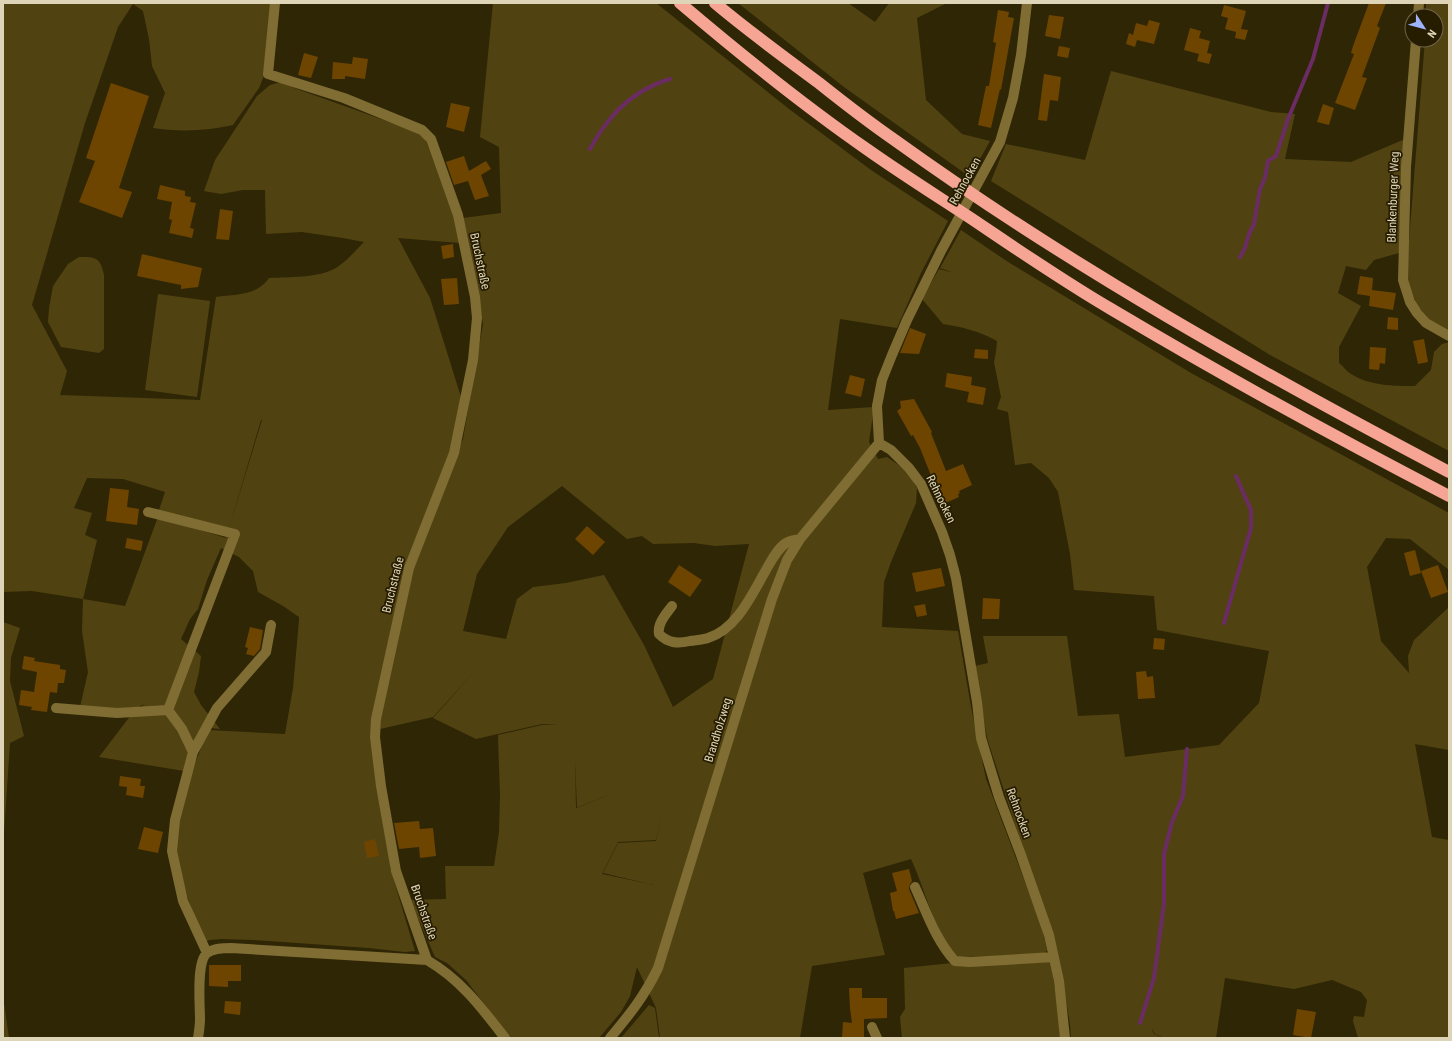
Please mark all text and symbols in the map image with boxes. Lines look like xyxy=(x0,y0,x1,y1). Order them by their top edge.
north arrow xyxy=(1404,8,1444,48)
text: N xyxy=(1424,27,1439,40)
street label: Blankenburger Weg xyxy=(1384,151,1402,243)
street label: Rehnocken xyxy=(946,155,984,207)
street label: Bruchstraße xyxy=(467,231,493,291)
street label: Rehnocken xyxy=(923,473,959,526)
street label: Bruchstraße xyxy=(379,555,407,615)
street label: Brandholzweg xyxy=(702,696,734,764)
street label: Rehnocken xyxy=(1004,786,1035,840)
street label: Bruchstraße xyxy=(408,883,440,942)

